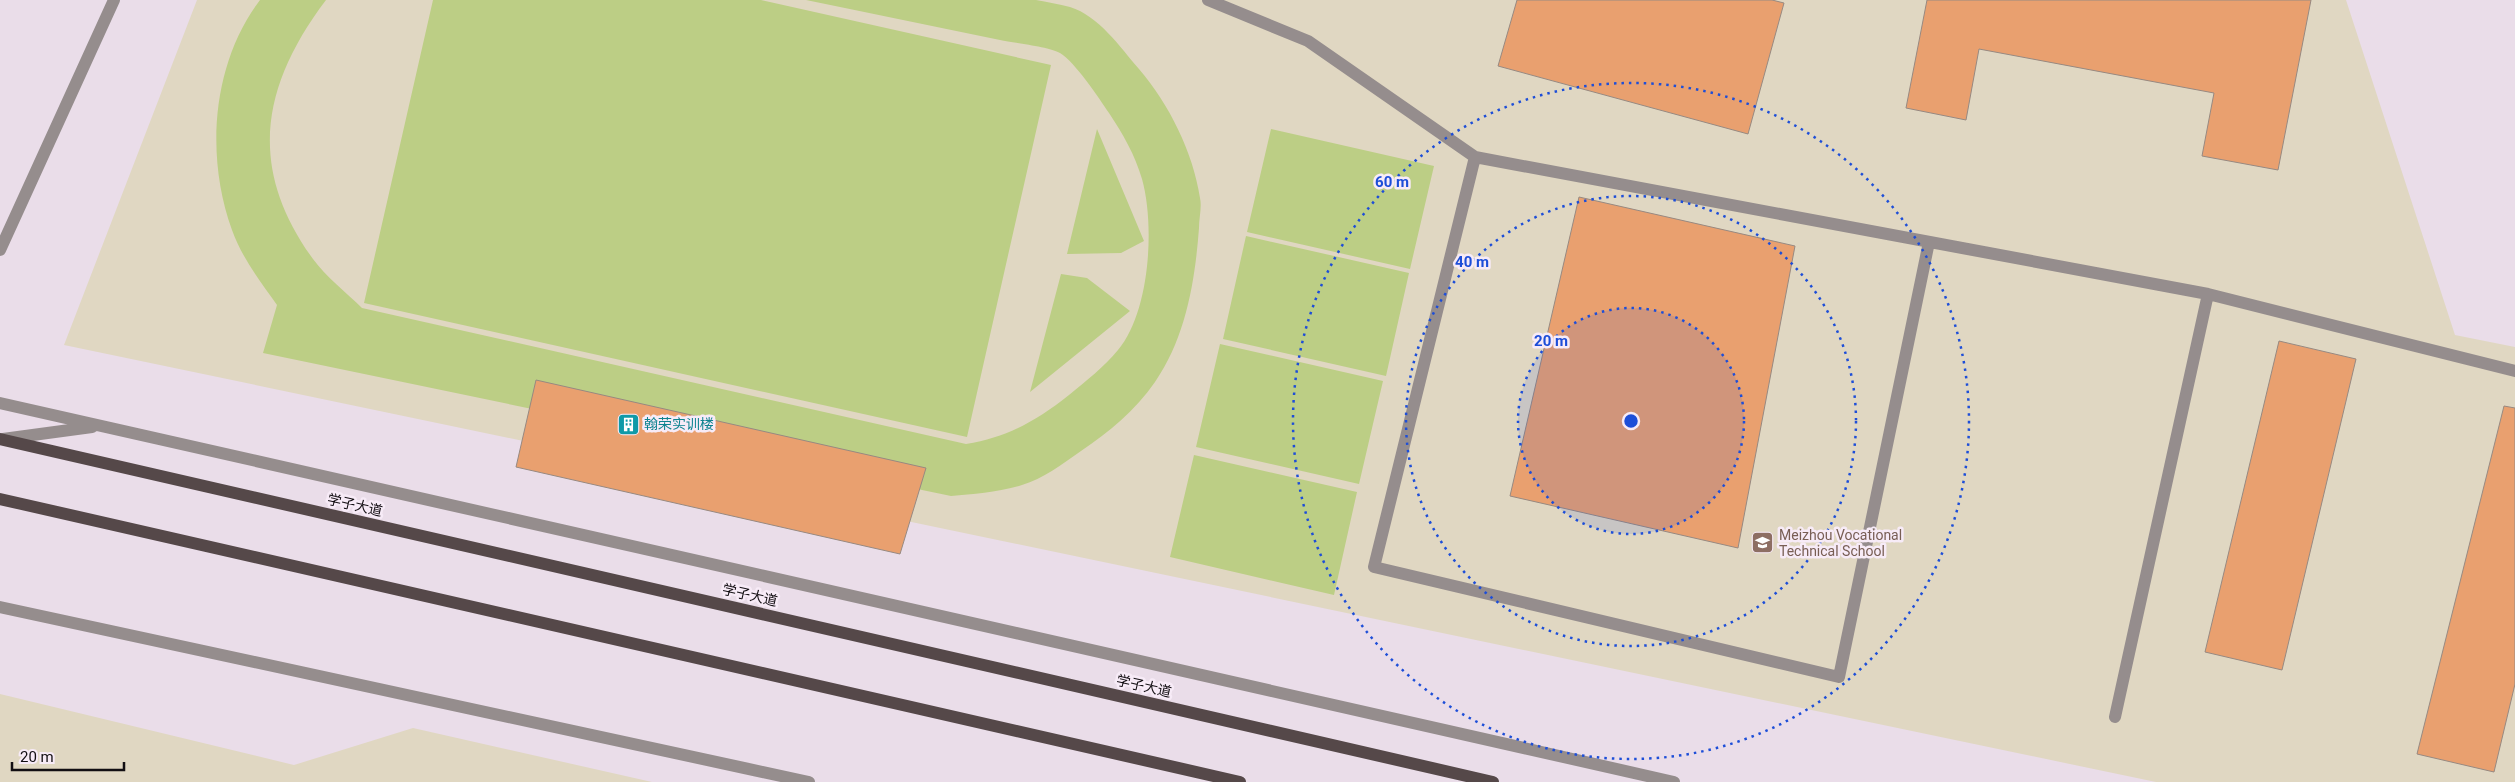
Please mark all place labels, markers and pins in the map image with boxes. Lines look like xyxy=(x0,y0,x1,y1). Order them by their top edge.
building icon: 翰荣实训楼 xyxy=(616,412,640,436)
centre of rings xyxy=(1622,412,1640,430)
place label: 翰荣实训楼 xyxy=(644,416,714,432)
place label: Meizhou Vocational Technical School xyxy=(1779,527,1902,559)
school or university icon: Meizhou Vocational Technical School xyxy=(1751,531,1775,555)

